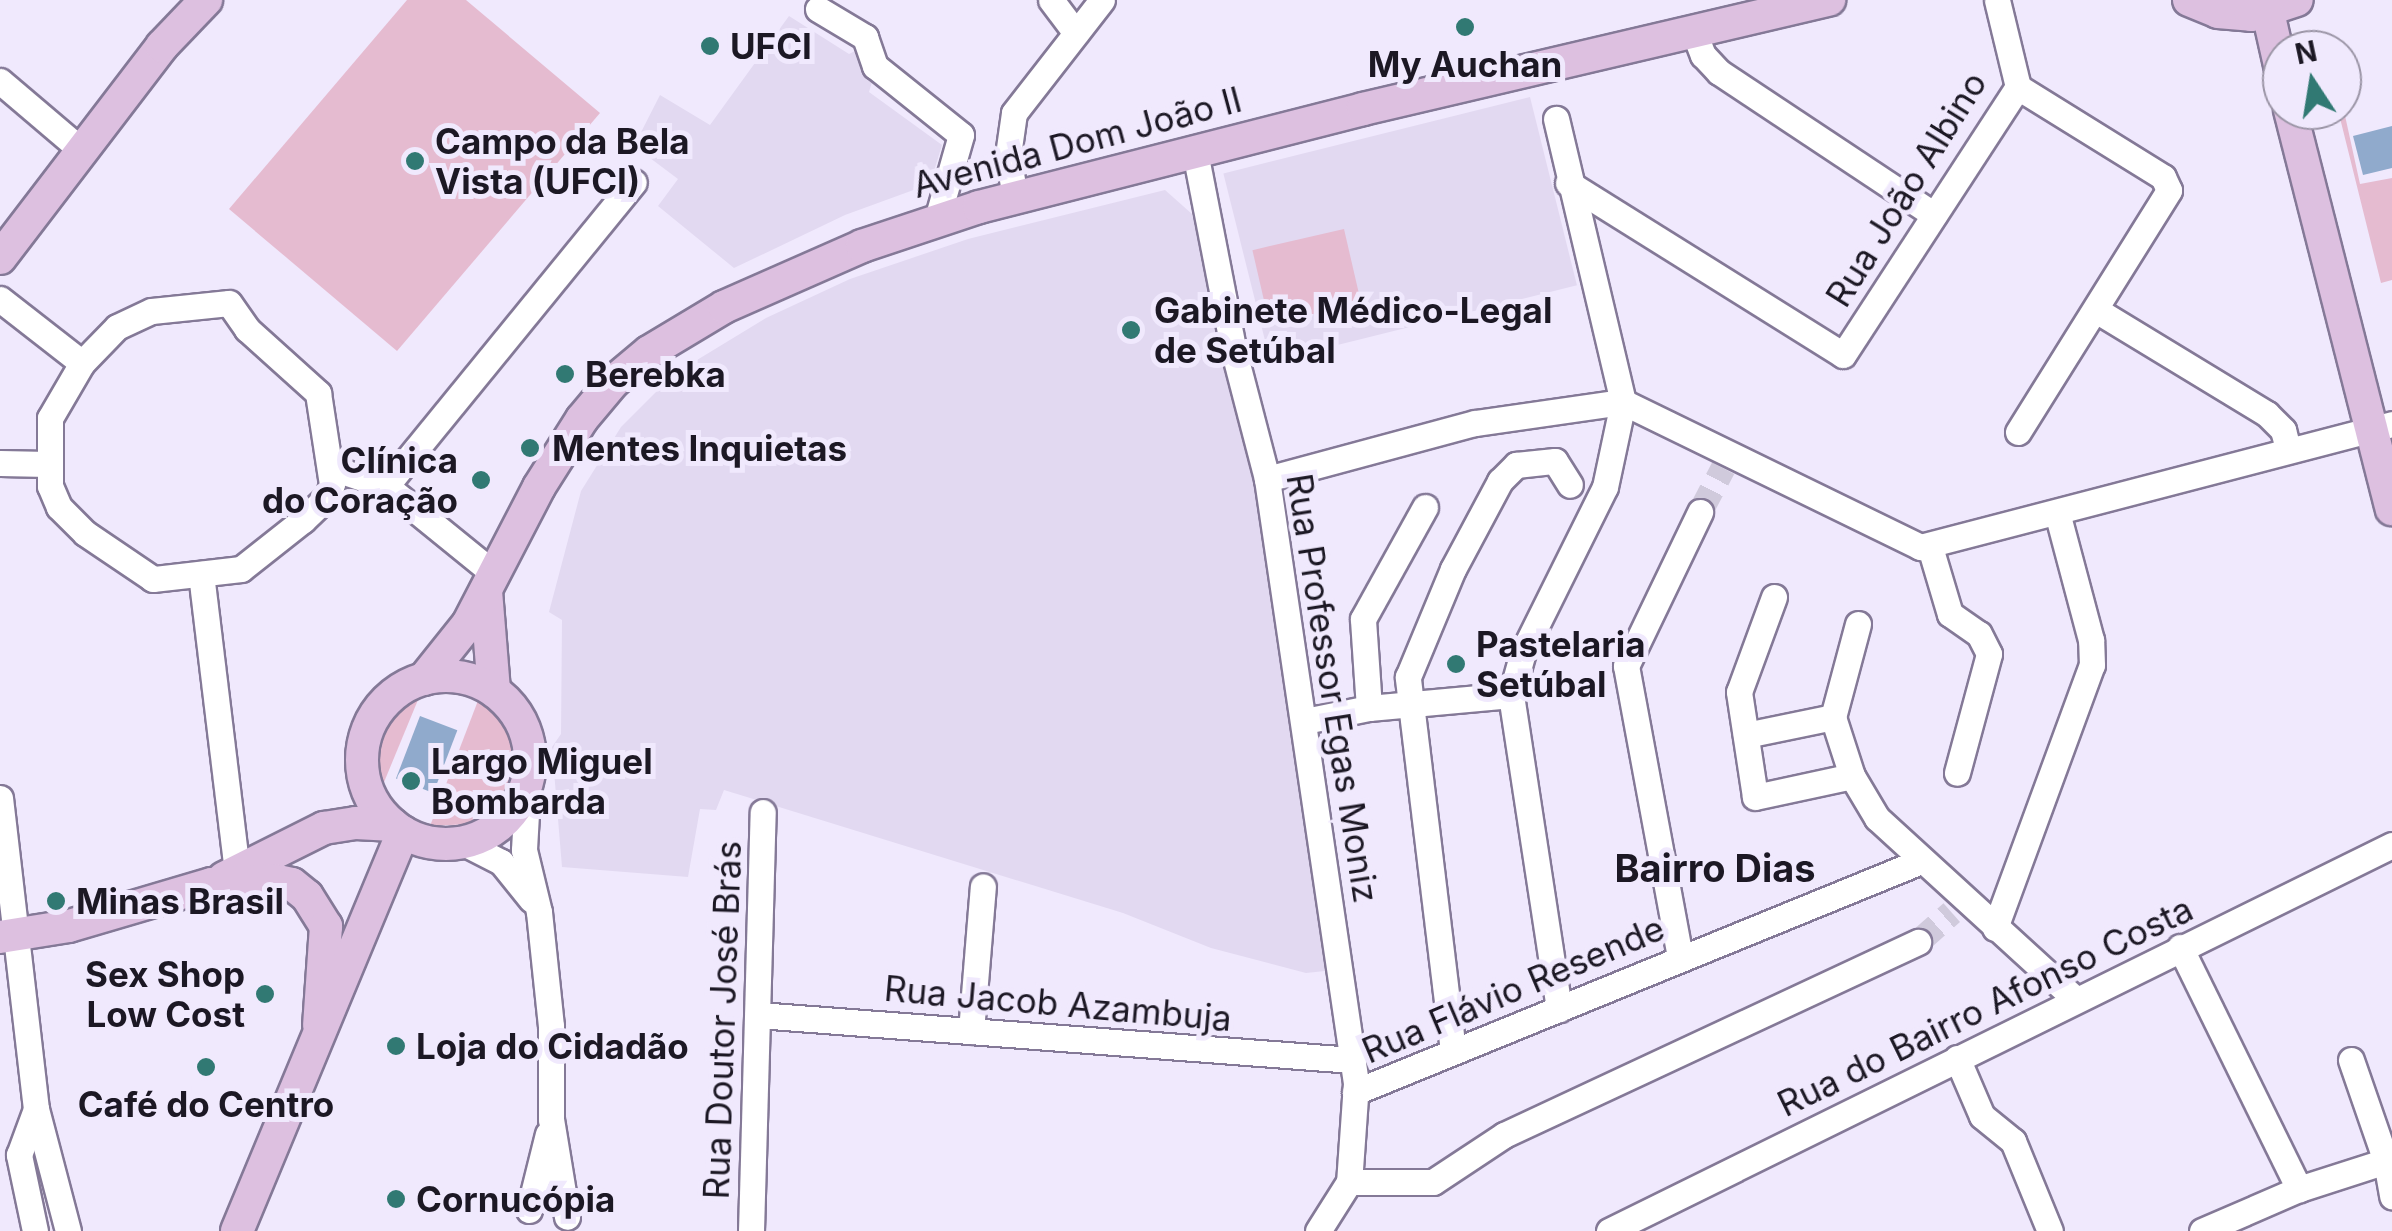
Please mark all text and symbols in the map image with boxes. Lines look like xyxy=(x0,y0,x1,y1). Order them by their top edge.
marker: My Auchan xyxy=(1454,16,1476,38)
place label: UFCI xyxy=(730,25,812,67)
north arrow xyxy=(2262,30,2362,130)
text: N xyxy=(2292,34,2320,71)
marker: UFCI xyxy=(699,35,721,57)
place label: My Auchan xyxy=(1368,43,1562,85)
street label: Rua João Albino xyxy=(1817,64,1995,314)
street label: Avenida Dom João II xyxy=(908,78,1246,206)
place label: Campo da Bela Vista (UFCI) xyxy=(435,120,689,202)
marker: Campo da Bela Vista (UFCI) xyxy=(404,150,426,172)
place label: Gabinete Médico-Legal de Setúbal xyxy=(1154,289,1552,371)
marker: Gabinete Médico-Legal de Setúbal xyxy=(1118,317,1144,343)
place label: Berebka xyxy=(585,353,726,395)
marker: Berebka xyxy=(554,363,576,385)
place label: Mentes Inquietas xyxy=(552,427,847,469)
marker: Mentes Inquietas xyxy=(517,435,543,461)
place label: Clínica do Coração xyxy=(262,439,458,521)
marker: Clínica do Coração xyxy=(468,467,494,493)
street label: Rua Professor Egas Moniz xyxy=(1278,471,1388,905)
place label: Pastelaria Setúbal xyxy=(1476,623,1646,705)
marker: Pastelaria Setúbal xyxy=(1445,653,1467,675)
place label: Largo Miguel Bombarda xyxy=(431,740,653,822)
marker: Largo Miguel Bombarda xyxy=(400,770,422,792)
street label: Rua Doutor José Brás xyxy=(695,840,749,1200)
district label: Bairro Dias xyxy=(1614,846,1816,892)
place label: Minas Brasil xyxy=(76,880,284,922)
street label: Rua do Bairro Afonso Costa xyxy=(1771,887,2199,1125)
marker: Minas Brasil xyxy=(45,890,67,912)
street label: Rua Flávio Resende xyxy=(1356,906,1670,1072)
place label: Sex Shop Low Cost xyxy=(85,953,245,1035)
street label: Rua Jacob Azambuja xyxy=(883,967,1233,1039)
marker: Sex Shop Low Cost xyxy=(254,983,276,1005)
place label: Loja do Cidadão xyxy=(416,1025,689,1067)
marker: Loja do Cidadão xyxy=(385,1035,407,1057)
marker: Café do Centro xyxy=(195,1056,217,1078)
place label: Café do Centro xyxy=(78,1083,334,1125)
place label: Cornucópia xyxy=(416,1178,615,1220)
marker: Cornucópia xyxy=(385,1188,407,1210)

